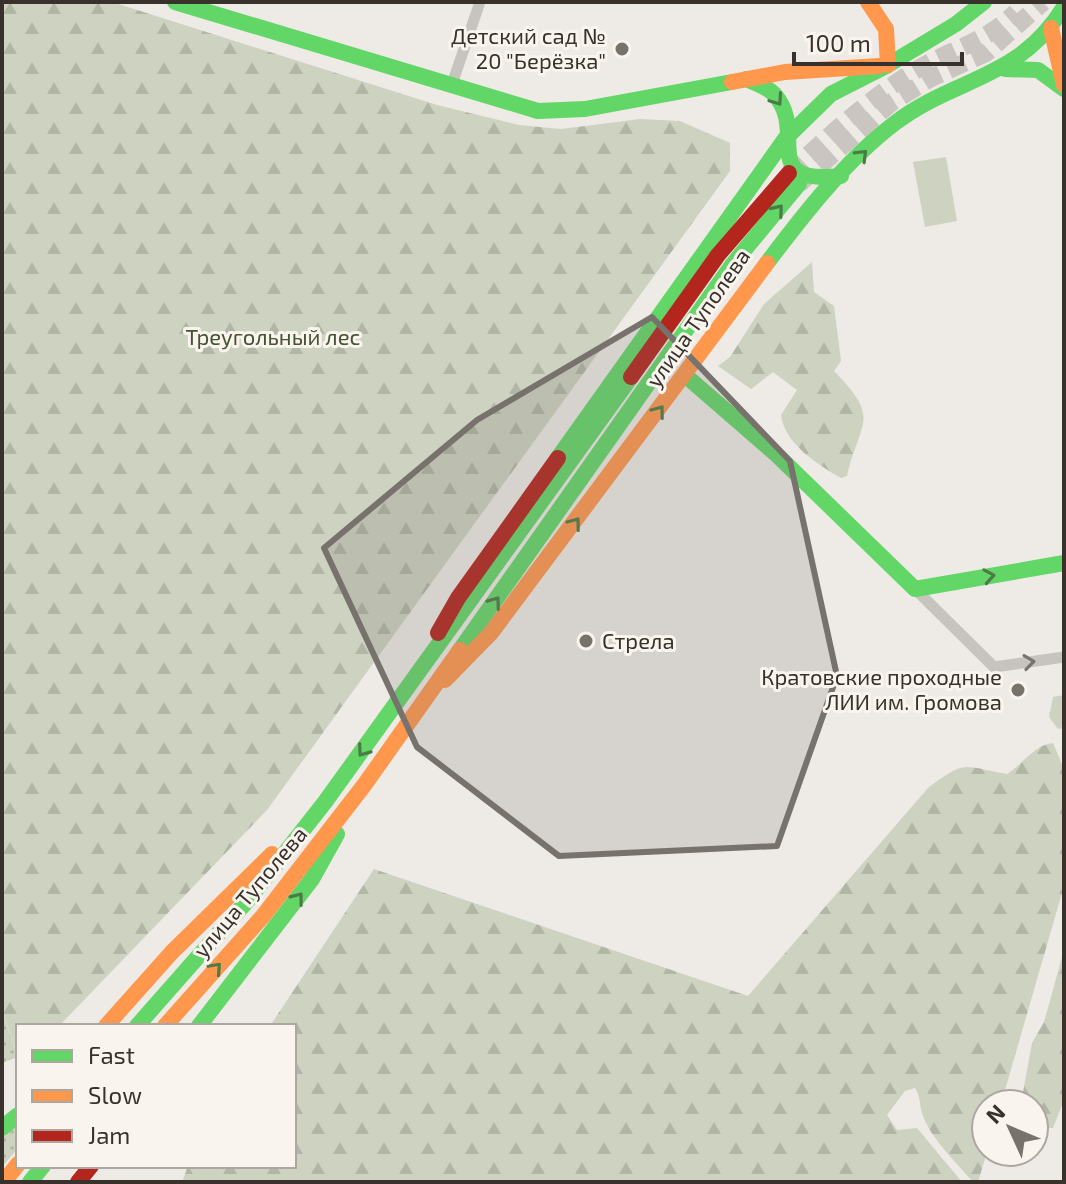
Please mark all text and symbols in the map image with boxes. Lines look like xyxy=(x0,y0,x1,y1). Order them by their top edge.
scale bar xyxy=(794,16,962,66)
place label: Детский сад № 20 "Берёзка" xyxy=(451,22,606,73)
text: 100 m xyxy=(806,28,871,57)
marker: Детский сад № 20 "Берёзка" xyxy=(613,40,631,58)
one-way arrow xyxy=(767,92,782,106)
one-way arrow xyxy=(853,150,867,164)
one-way arrow xyxy=(768,204,783,219)
street label: улица Туполева xyxy=(640,243,755,392)
park label: Треугольный лес xyxy=(186,323,360,350)
one-way arrow xyxy=(650,405,664,419)
one-way arrow xyxy=(566,517,580,532)
one-way arrow xyxy=(983,568,996,585)
one-way arrow xyxy=(485,596,499,610)
place label: Стрела xyxy=(602,627,675,653)
marker: Стрела xyxy=(577,632,595,650)
one-way arrow xyxy=(1022,654,1036,671)
place label: Кратовские проходные ЛИИ им. Громова xyxy=(761,663,1002,714)
marker: Кратовские проходные ЛИИ им. Громова xyxy=(1009,681,1027,699)
one-way arrow xyxy=(358,742,372,757)
street label: улица Туполева xyxy=(187,821,312,963)
one-way arrow xyxy=(288,892,302,907)
one-way arrow xyxy=(207,962,221,977)
legend xyxy=(16,1024,296,1168)
text: Fast xyxy=(88,1040,135,1069)
text: Slow xyxy=(88,1080,142,1109)
north arrow xyxy=(970,1088,1050,1168)
text: N xyxy=(980,1099,1010,1128)
text: Jam xyxy=(88,1120,130,1149)

